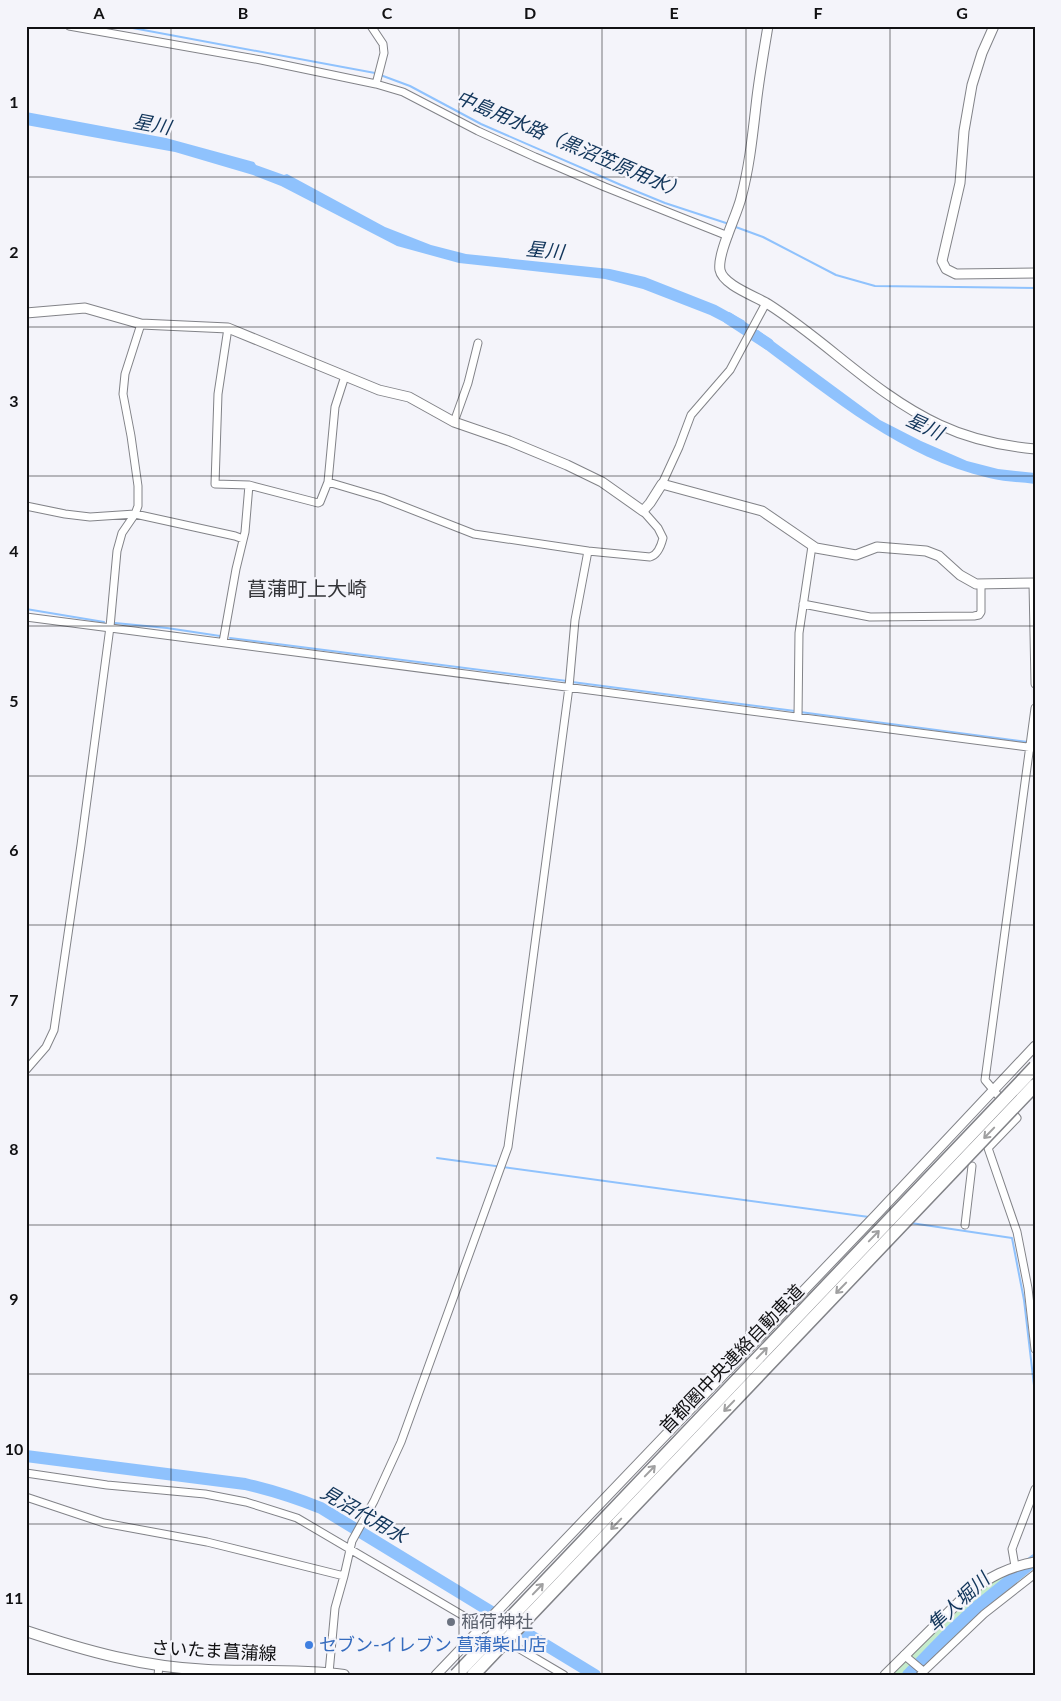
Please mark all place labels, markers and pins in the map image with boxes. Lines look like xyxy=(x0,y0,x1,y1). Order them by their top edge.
place label: 稲荷神社 xyxy=(461,1610,533,1632)
marker: 稲荷神社 xyxy=(445,1616,457,1628)
place label: セブン-イレブン 菖蒲柴山店 xyxy=(319,1633,546,1655)
marker: セブン-イレブン 菖蒲柴山店 xyxy=(303,1639,315,1651)

